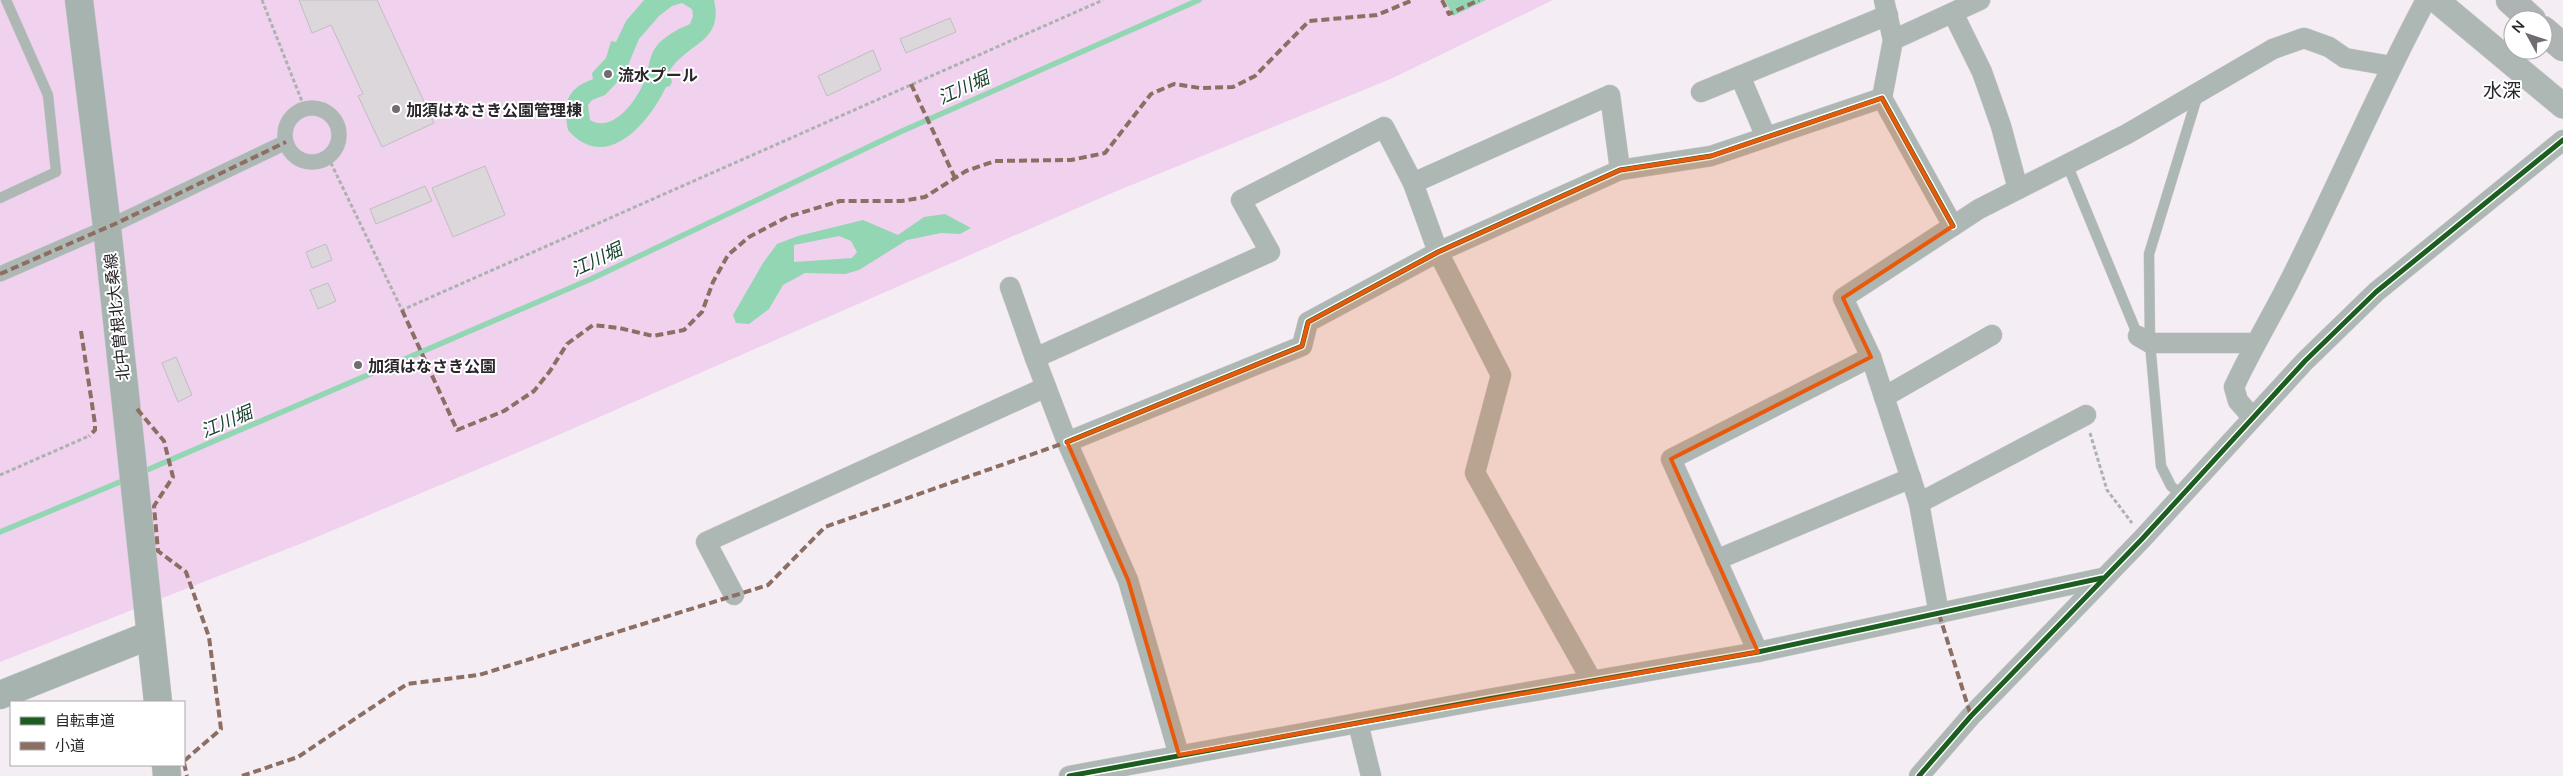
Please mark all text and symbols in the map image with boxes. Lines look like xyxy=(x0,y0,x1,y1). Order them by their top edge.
north arrow xyxy=(2503,10,2553,60)
text: N xyxy=(2508,17,2528,36)
place label: 流水プール xyxy=(618,65,698,84)
water label: 江川堀 xyxy=(934,65,995,108)
marker: 流水プール xyxy=(602,68,614,80)
district label: 水深 xyxy=(2483,78,2521,101)
place label: 加須はなさき公園管理棟 xyxy=(406,100,582,119)
marker: 加須はなさき公園管理棟 xyxy=(390,103,402,115)
water label: 江川堀 xyxy=(567,236,628,280)
street label: 北中曽根北大桑線 xyxy=(100,252,132,382)
place label: 加須はなさき公園 xyxy=(368,356,496,375)
marker: 加須はなさき公園 xyxy=(352,359,364,371)
water label: 江川堀 xyxy=(197,399,258,442)
legend xyxy=(10,701,185,766)
text: 自転車道 xyxy=(55,711,115,729)
text: 小道 xyxy=(55,736,85,754)

